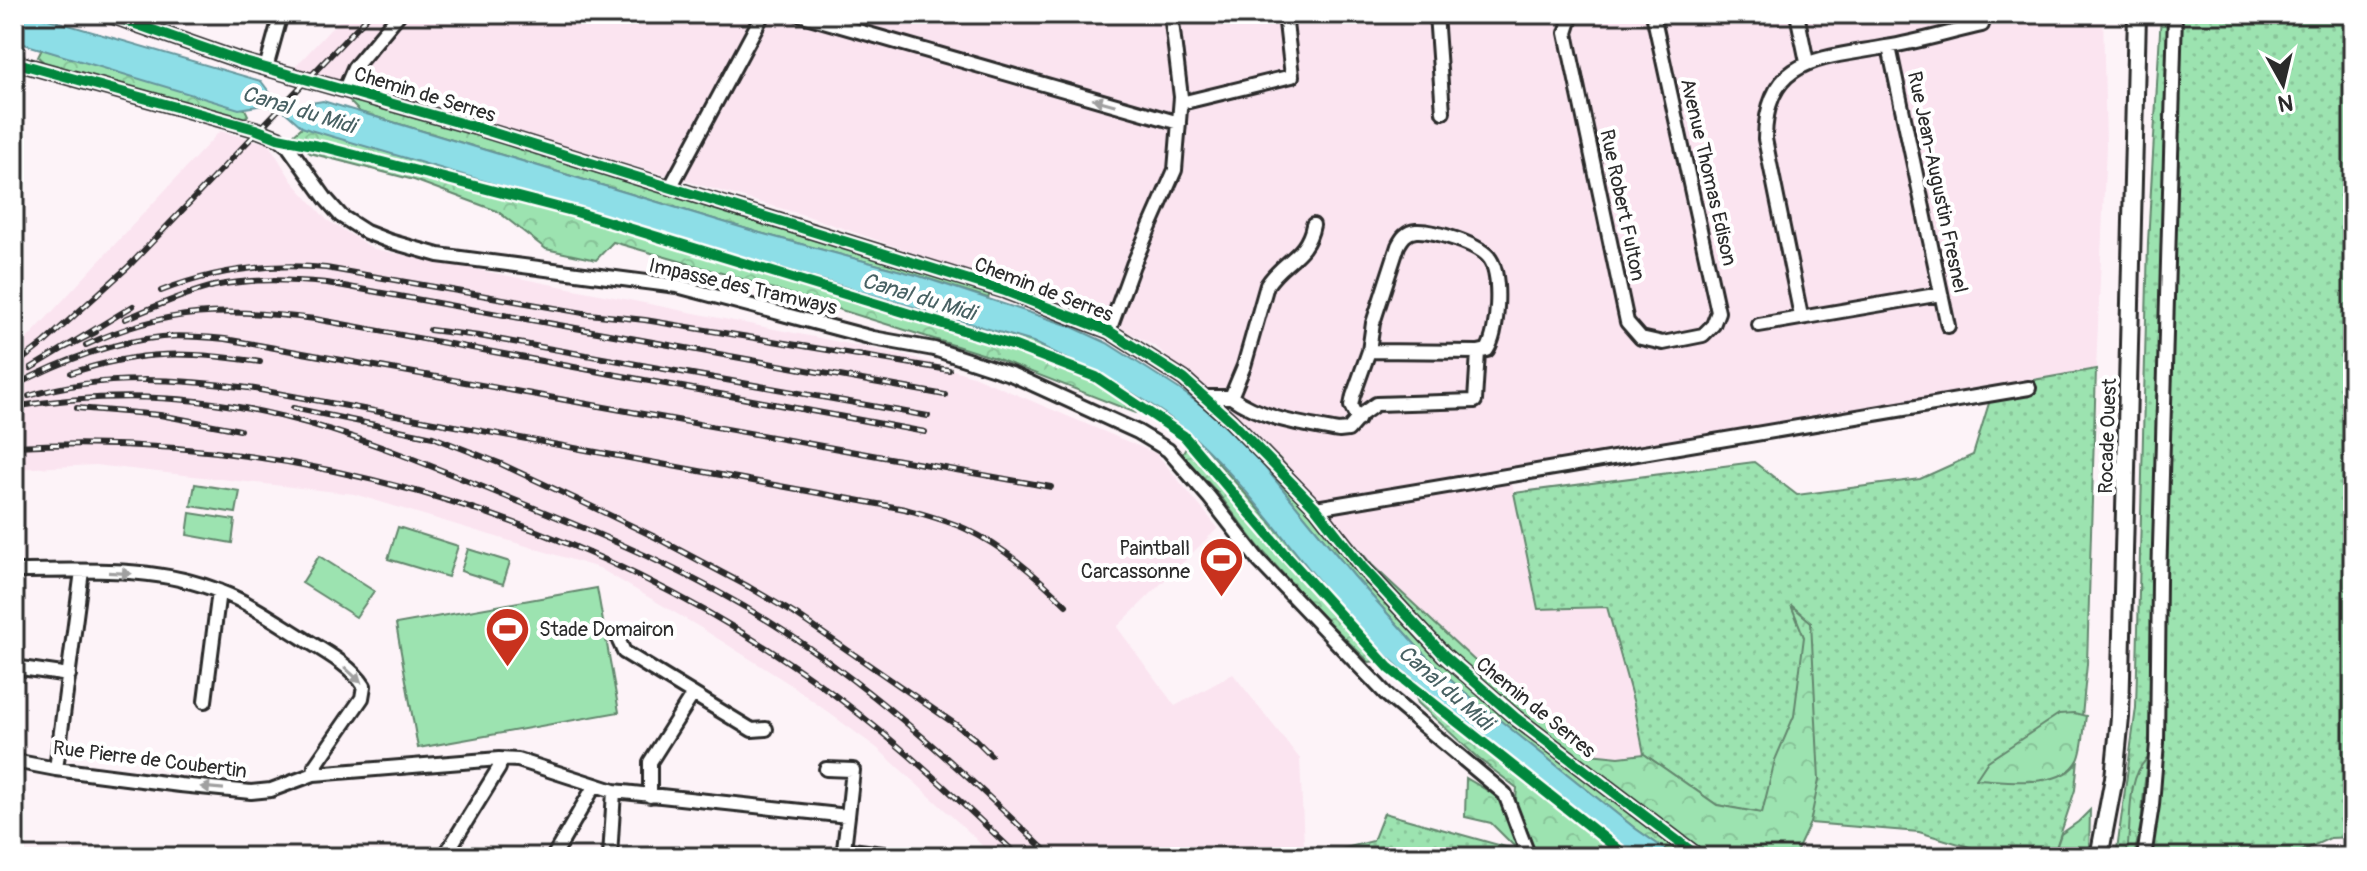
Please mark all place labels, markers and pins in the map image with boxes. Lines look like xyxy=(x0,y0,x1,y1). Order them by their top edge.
place label: Paintball Carcassonne xyxy=(1081,536,1190,584)
sports icon: Paintball Carcassonne xyxy=(1197,536,1245,599)
sports icon: Stade Domairon xyxy=(484,605,532,668)
place label: Stade Domairon xyxy=(539,617,674,642)

